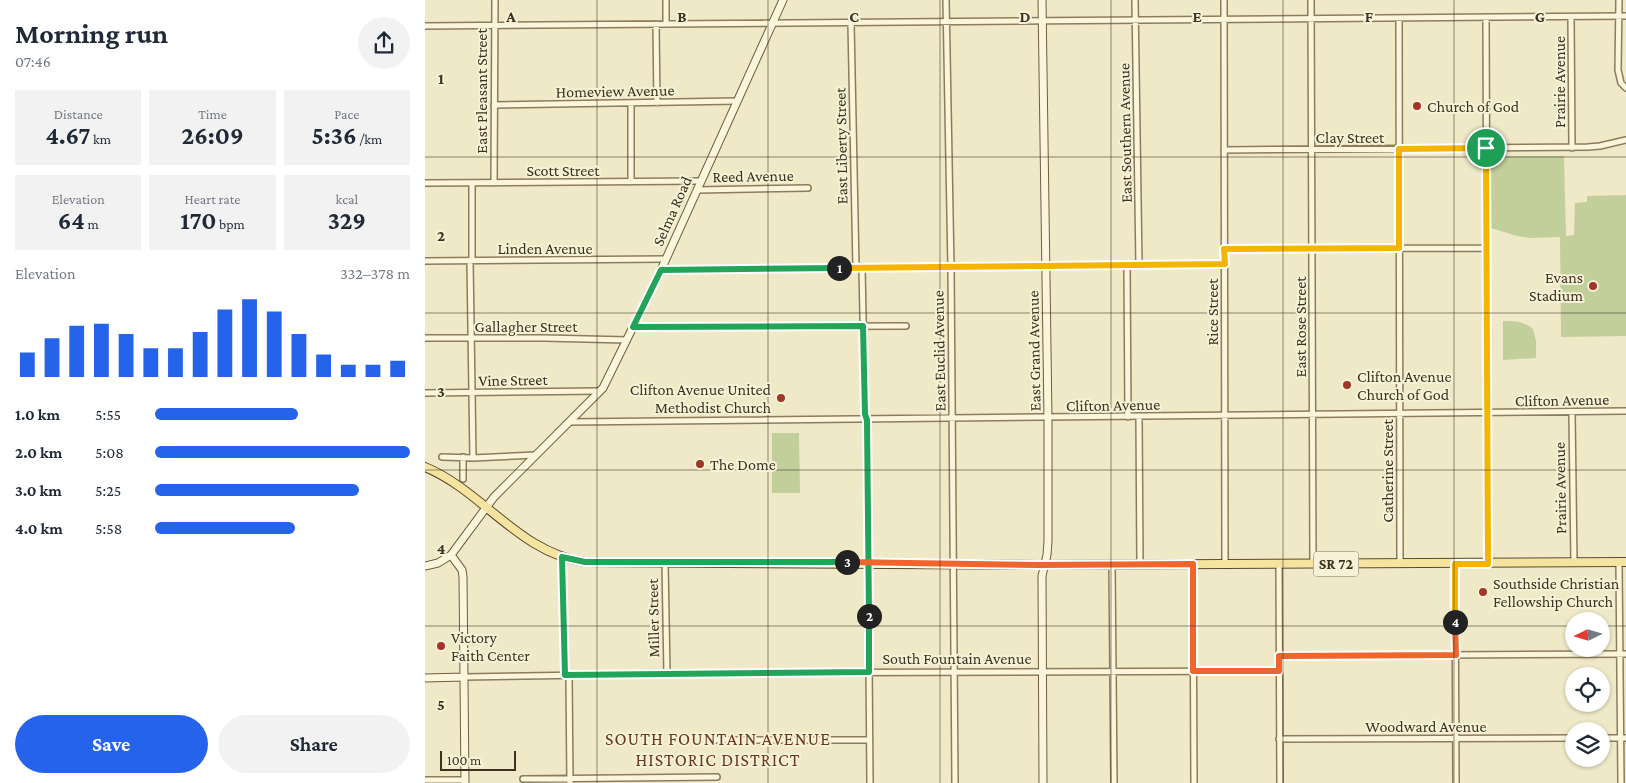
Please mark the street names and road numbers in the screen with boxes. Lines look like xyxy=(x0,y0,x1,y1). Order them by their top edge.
street label: East Pleasant Street xyxy=(473,28,490,154)
street label: Prairie Avenue xyxy=(1551,36,1568,128)
street label: East Southern Avenue xyxy=(1115,63,1135,203)
street label: Homeview Avenue xyxy=(555,81,675,101)
street label: East Liberty Street xyxy=(831,87,852,205)
street label: Clay Street xyxy=(1316,129,1385,147)
street label: Scott Street xyxy=(526,162,600,179)
street label: Reed Avenue xyxy=(712,167,794,185)
street label: Selma Road xyxy=(649,173,695,248)
street label: Linden Avenue xyxy=(498,240,592,257)
street label: East Rose Street xyxy=(1292,276,1309,378)
street label: Rice Street xyxy=(1204,278,1221,346)
street label: East Euclid Avenue xyxy=(929,290,949,412)
street label: East Grand Avenue xyxy=(1024,291,1044,411)
street label: Gallagher Street xyxy=(475,318,578,336)
street label: Vine Street xyxy=(478,371,548,389)
street label: Clifton Avenue xyxy=(1515,391,1609,409)
street label: Clifton Avenue xyxy=(1066,396,1160,414)
street label: Catherine Street xyxy=(1379,418,1396,523)
street label: Prairie Avenue xyxy=(1551,442,1569,534)
road number: SR 72 xyxy=(1313,552,1359,576)
street label: Miller Street xyxy=(644,578,662,658)
street label: South Fountain Avenue xyxy=(883,650,1031,667)
street label: Woodward Avenue xyxy=(1365,718,1487,735)

